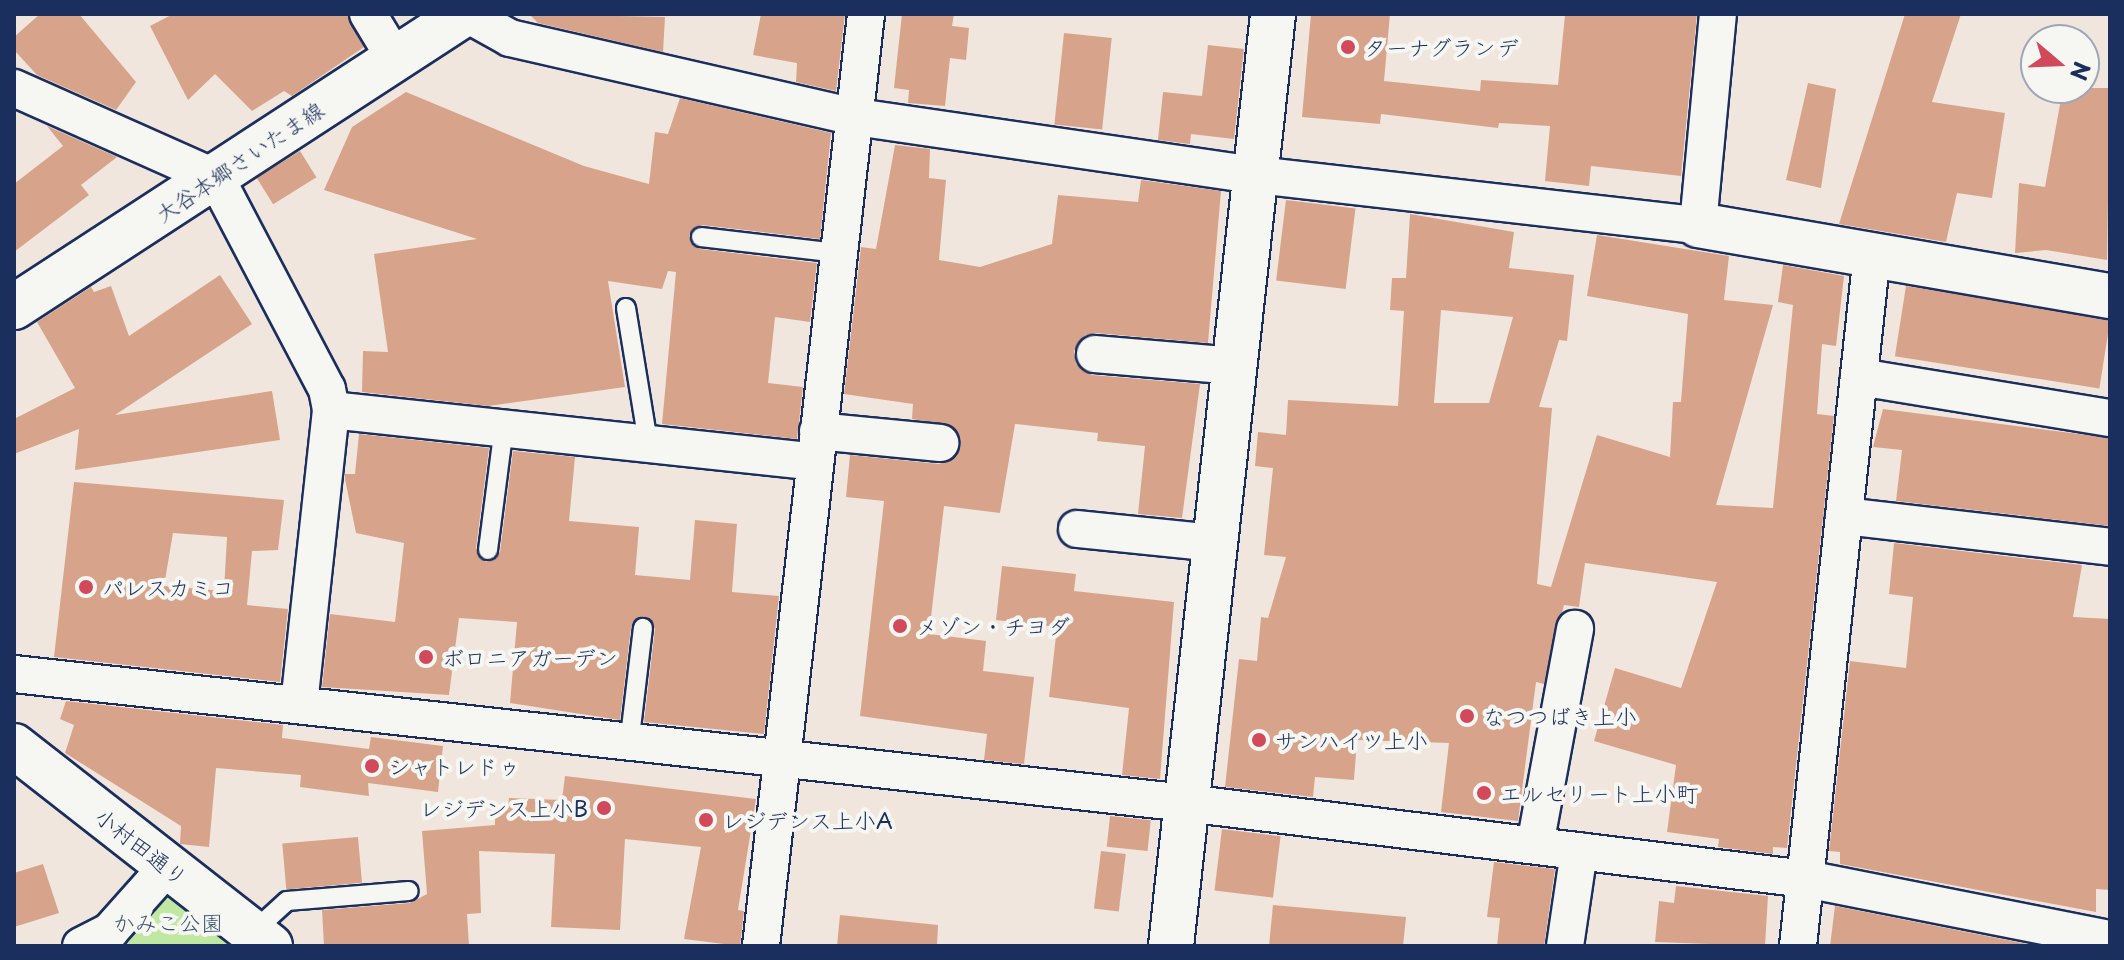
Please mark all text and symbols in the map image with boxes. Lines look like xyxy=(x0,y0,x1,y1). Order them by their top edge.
north arrow xyxy=(2020,24,2100,104)
place label: ターナグランデ xyxy=(1364,34,1518,60)
marker: ターナグランデ xyxy=(1339,38,1357,56)
text: N xyxy=(2063,58,2100,85)
street label: 大谷本郷さいたま線 xyxy=(150,95,328,227)
place label: パレスカミコ xyxy=(102,574,234,600)
marker: パレスカミコ xyxy=(77,578,95,596)
place label: メゾン・チヨダ xyxy=(916,613,1070,639)
marker: メゾン・チヨダ xyxy=(891,617,909,635)
place label: ボロニアガーデン xyxy=(442,644,618,670)
marker: ボロニアガーデン xyxy=(417,648,435,666)
place label: なつつばき上小 xyxy=(1483,703,1637,729)
marker: なつつばき上小 xyxy=(1458,707,1476,725)
place label: サンハイツ上小 xyxy=(1275,727,1429,753)
marker: サンハイツ上小 xyxy=(1250,731,1268,749)
place label: シャトレドゥ xyxy=(388,753,520,779)
marker: シャトレドゥ xyxy=(363,757,381,775)
place label: エルセリート上小町 xyxy=(1500,780,1698,806)
marker: エルセリート上小町 xyxy=(1475,784,1493,802)
place label: レジデンス上小B xyxy=(419,795,588,821)
marker: レジデンス上小B xyxy=(595,799,613,817)
street label: 小村田通り xyxy=(91,802,193,890)
place label: レジデンス上小A xyxy=(722,807,893,833)
marker: レジデンス上小A xyxy=(697,811,715,829)
park label: かみこ公園 xyxy=(113,909,223,935)

